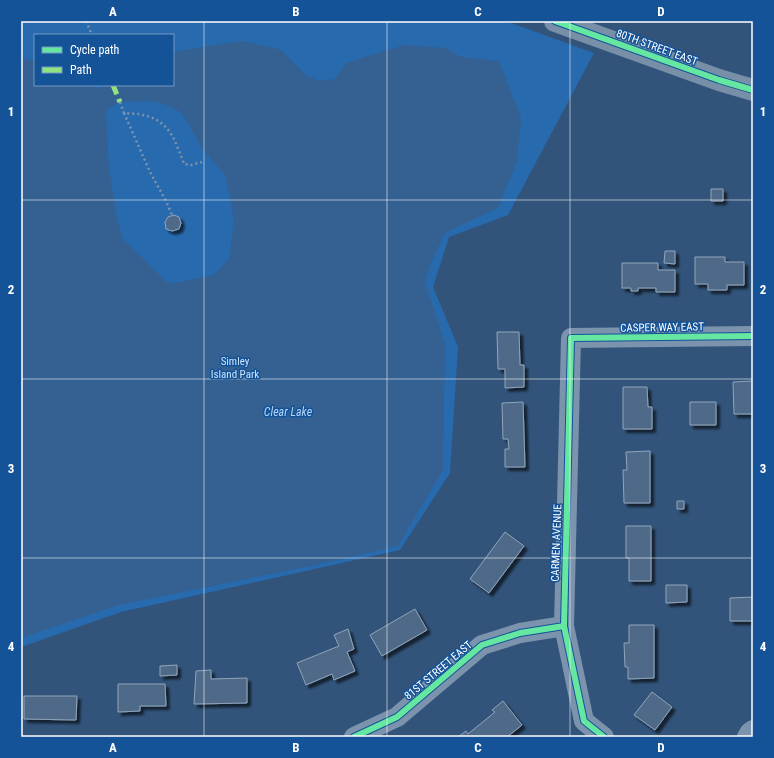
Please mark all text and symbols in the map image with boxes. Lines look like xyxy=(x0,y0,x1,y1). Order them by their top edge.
text: A xyxy=(109,4,117,19)
text: B xyxy=(292,4,300,19)
text: C xyxy=(474,4,482,19)
text: D xyxy=(657,4,665,19)
street label: 80TH STREET EAST xyxy=(614,27,699,68)
legend xyxy=(34,34,174,86)
text: Cycle path xyxy=(70,43,120,57)
text: Path xyxy=(70,63,92,77)
text: 1 xyxy=(8,104,14,119)
text: 1 xyxy=(760,104,766,119)
text: 2 xyxy=(8,282,15,297)
text: 2 xyxy=(760,282,767,297)
street label: CASPER WAY EAST xyxy=(620,320,704,335)
park label: Simley Island Park xyxy=(211,355,259,381)
water label: Clear Lake xyxy=(264,405,313,419)
text: 3 xyxy=(8,461,14,476)
text: 3 xyxy=(760,461,766,476)
street label: CARMEN AVENUE xyxy=(549,504,564,582)
street label: 81ST STREET EAST xyxy=(402,638,475,702)
text: 4 xyxy=(8,639,15,654)
text: 4 xyxy=(760,639,767,654)
text: A xyxy=(109,740,117,755)
text: B xyxy=(292,740,300,755)
text: C xyxy=(474,740,482,755)
text: D xyxy=(657,740,665,755)

